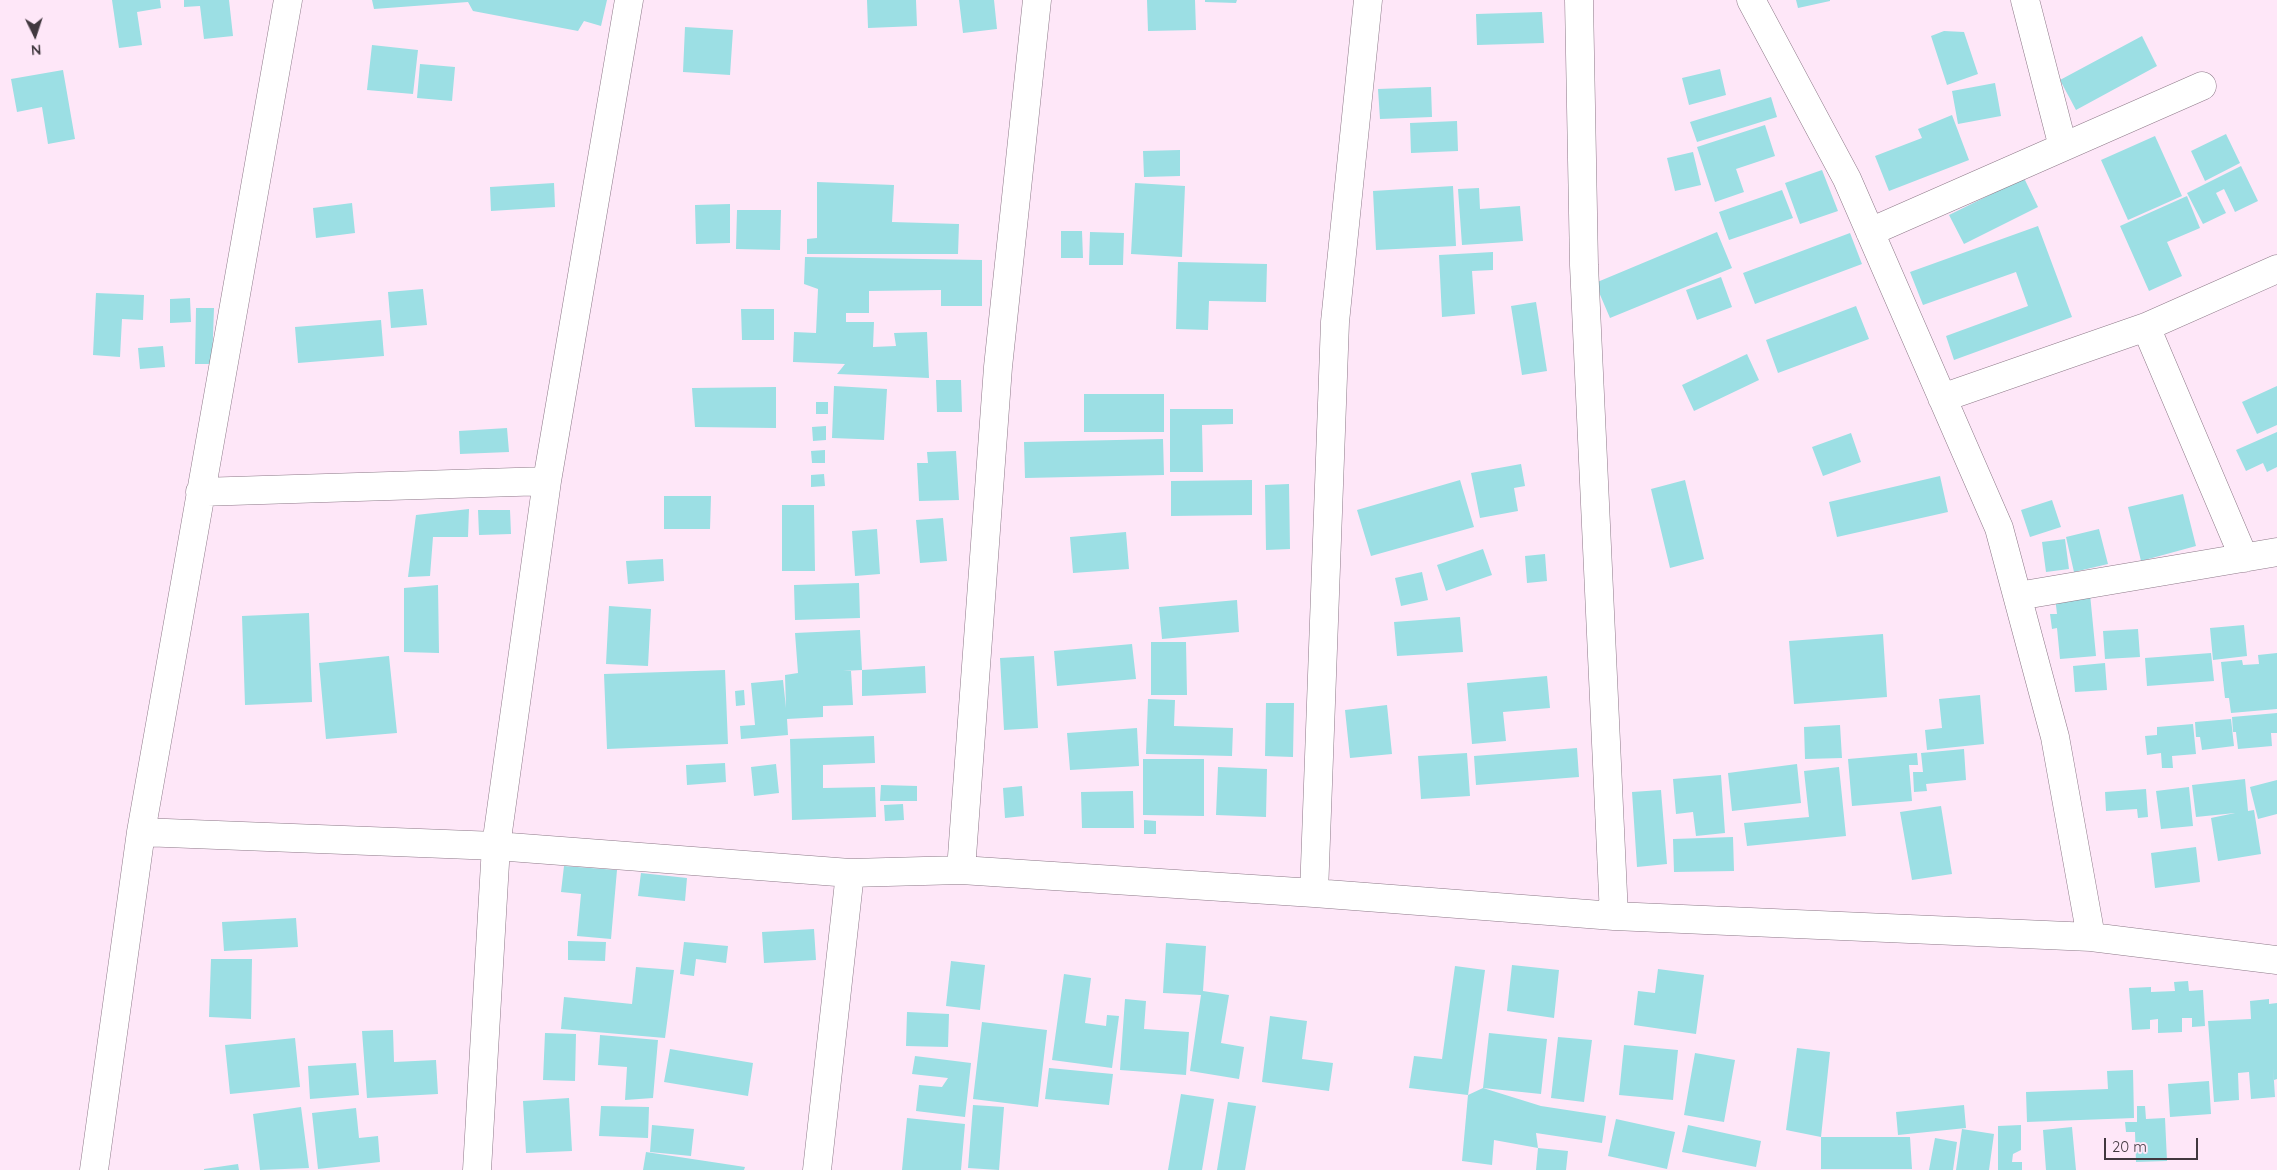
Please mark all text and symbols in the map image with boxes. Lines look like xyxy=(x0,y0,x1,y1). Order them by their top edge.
north arrow xyxy=(10,10,60,60)
text: N xyxy=(30,41,42,59)
scale bar xyxy=(2107,1128,2201,1160)
text: 20 m xyxy=(2112,1137,2147,1156)

